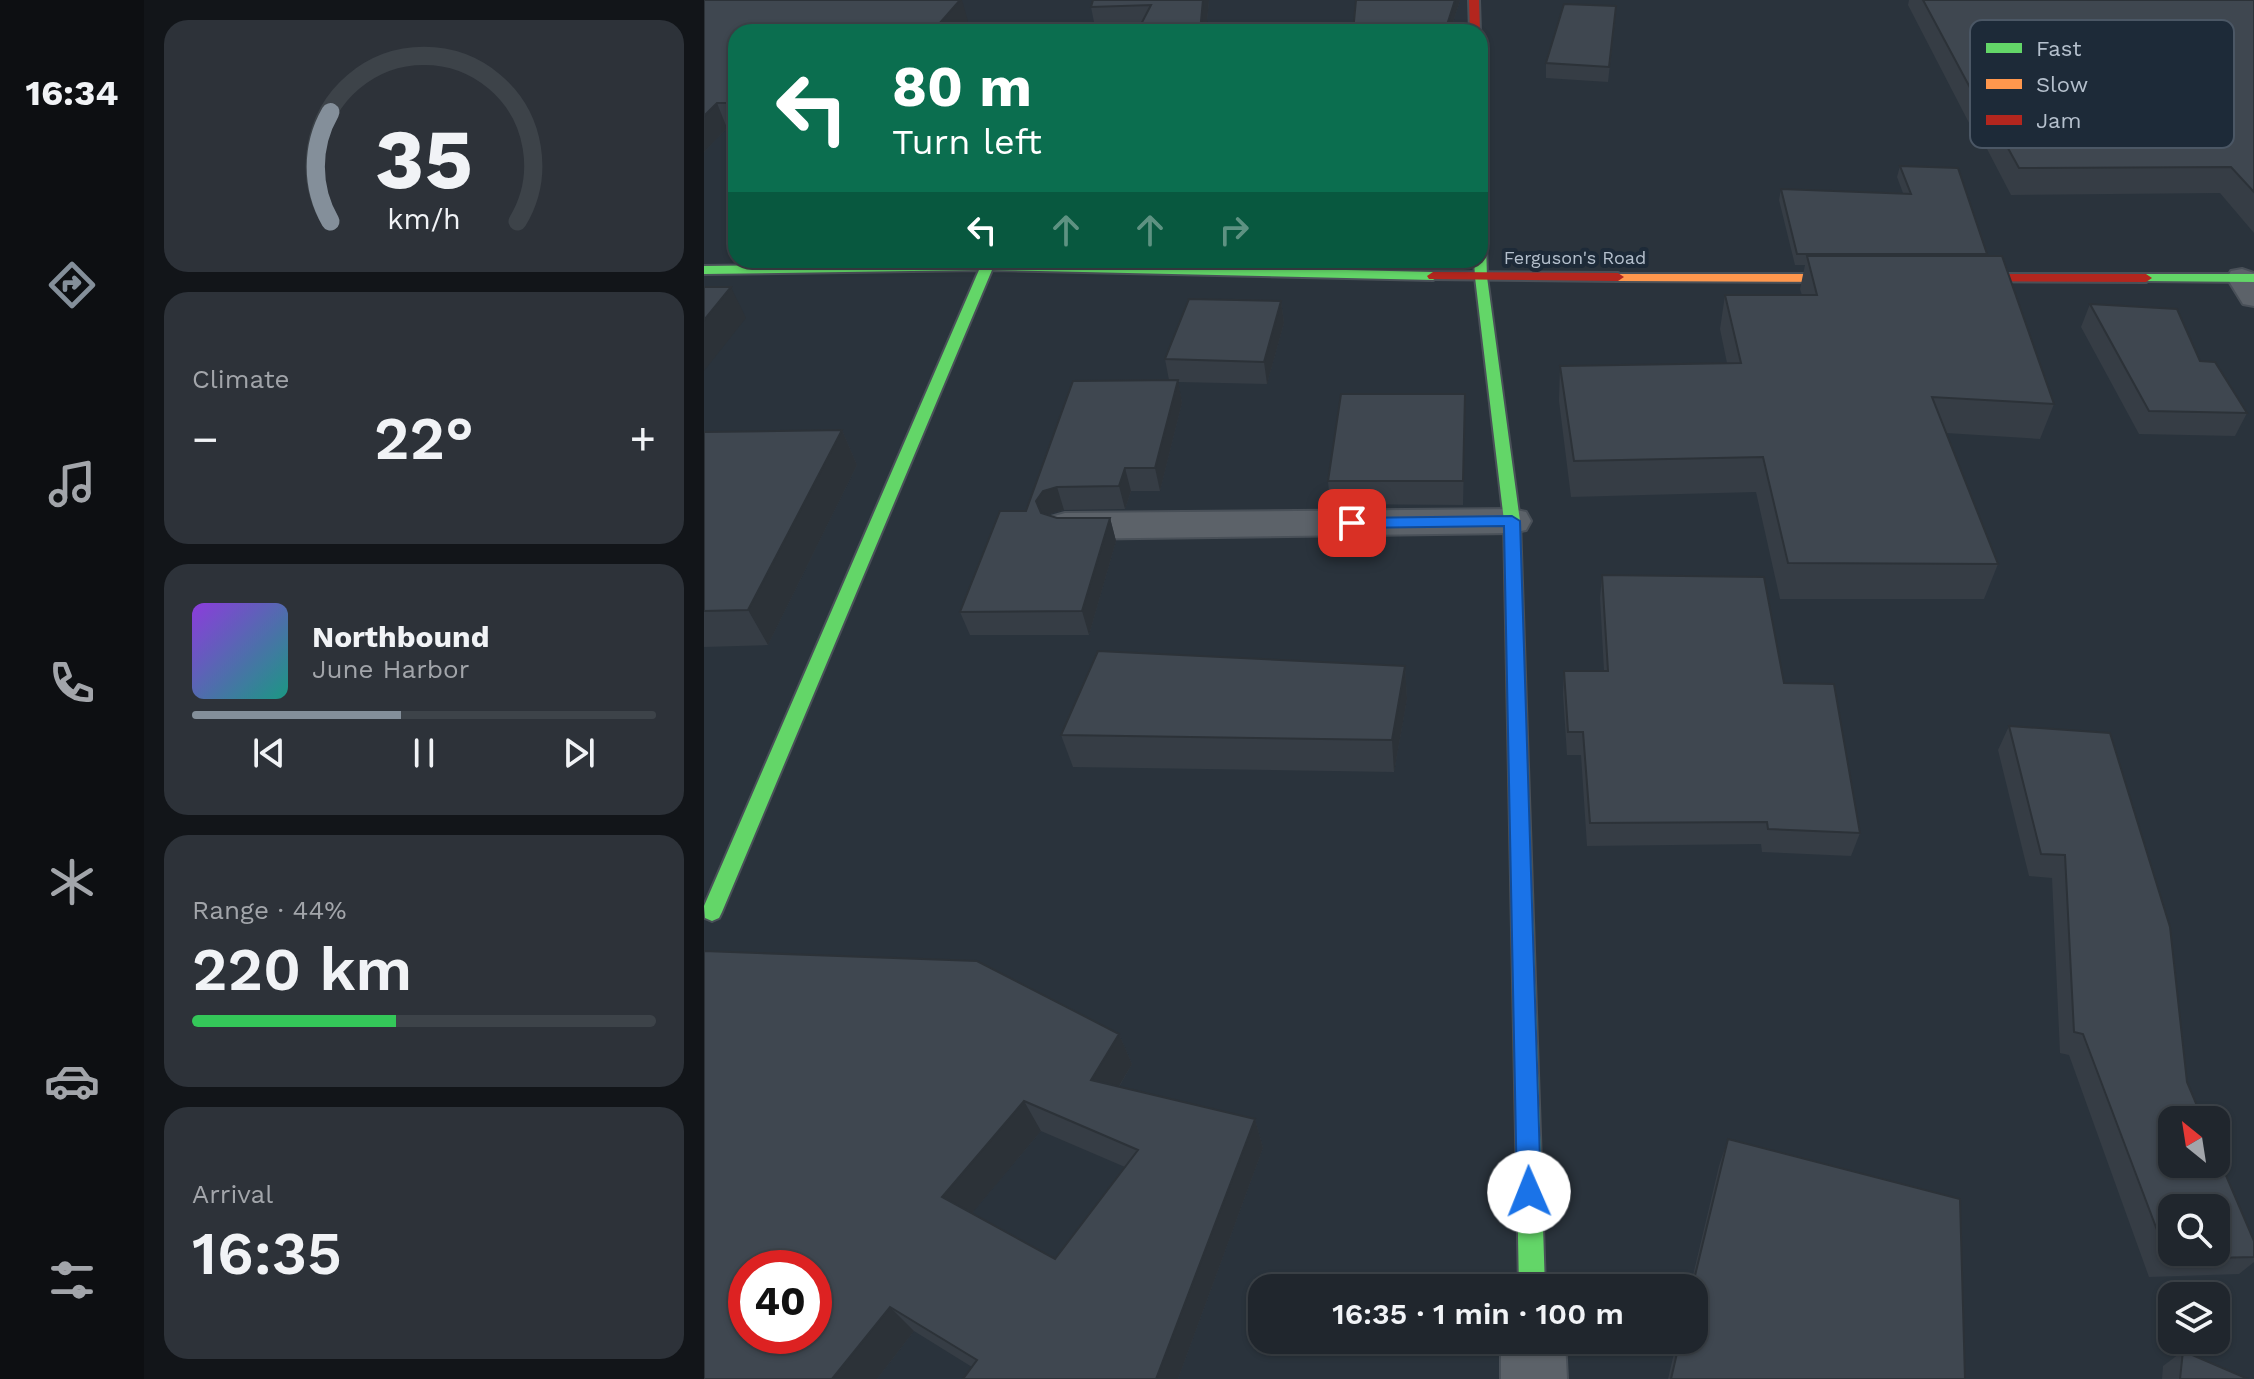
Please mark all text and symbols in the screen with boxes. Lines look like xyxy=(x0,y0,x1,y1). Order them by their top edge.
legend xyxy=(1970,20,2234,148)
text: Fast xyxy=(2036,36,2082,61)
text: 80 m xyxy=(892,54,1032,120)
icon: left xyxy=(760,56,864,160)
text: 16:34 xyxy=(25,72,119,114)
text: Slow xyxy=(2036,72,2088,97)
text: Jam xyxy=(2036,108,2081,133)
text: 35 xyxy=(375,110,473,207)
text: Turn left xyxy=(892,121,1042,163)
text: km/h xyxy=(387,202,461,236)
icon: left xyxy=(960,208,1004,252)
icon: ahead xyxy=(1044,208,1088,252)
icon: ahead xyxy=(1128,208,1172,252)
icon: right xyxy=(1212,208,1256,252)
street label: Ferguson's Road xyxy=(1504,247,1646,268)
icon: directions xyxy=(44,257,100,313)
text: Climate xyxy=(192,364,290,394)
text: 22° xyxy=(374,403,474,474)
text: − xyxy=(192,413,219,465)
text: + xyxy=(629,413,656,465)
icon: music xyxy=(44,456,100,512)
pin xyxy=(1318,489,1386,557)
icon: arrive xyxy=(1330,501,1374,545)
text: Northbound xyxy=(312,619,489,654)
text: June Harbor xyxy=(312,654,469,684)
icon: phone xyxy=(44,655,100,711)
icon: previous xyxy=(247,731,291,775)
icon: pause xyxy=(402,731,446,775)
icon: next xyxy=(557,731,601,775)
icon: climate xyxy=(44,854,100,910)
text: Range · 44% xyxy=(192,895,347,925)
text: 220 km xyxy=(192,934,412,1005)
icon: car xyxy=(44,1053,100,1109)
north arrow xyxy=(2158,1106,2230,1178)
map controls xyxy=(2158,1106,2230,1354)
position arrow xyxy=(1487,1150,1571,1234)
text: Arrival xyxy=(192,1179,273,1209)
button: search xyxy=(2158,1194,2230,1266)
text: 16:35 xyxy=(192,1218,342,1289)
speed limit sign: 40 xyxy=(728,1250,832,1354)
icon: filters xyxy=(44,1252,100,1308)
button: layers xyxy=(2158,1282,2230,1354)
text: 16:35 · 1 min · 100 m xyxy=(1332,1296,1624,1331)

